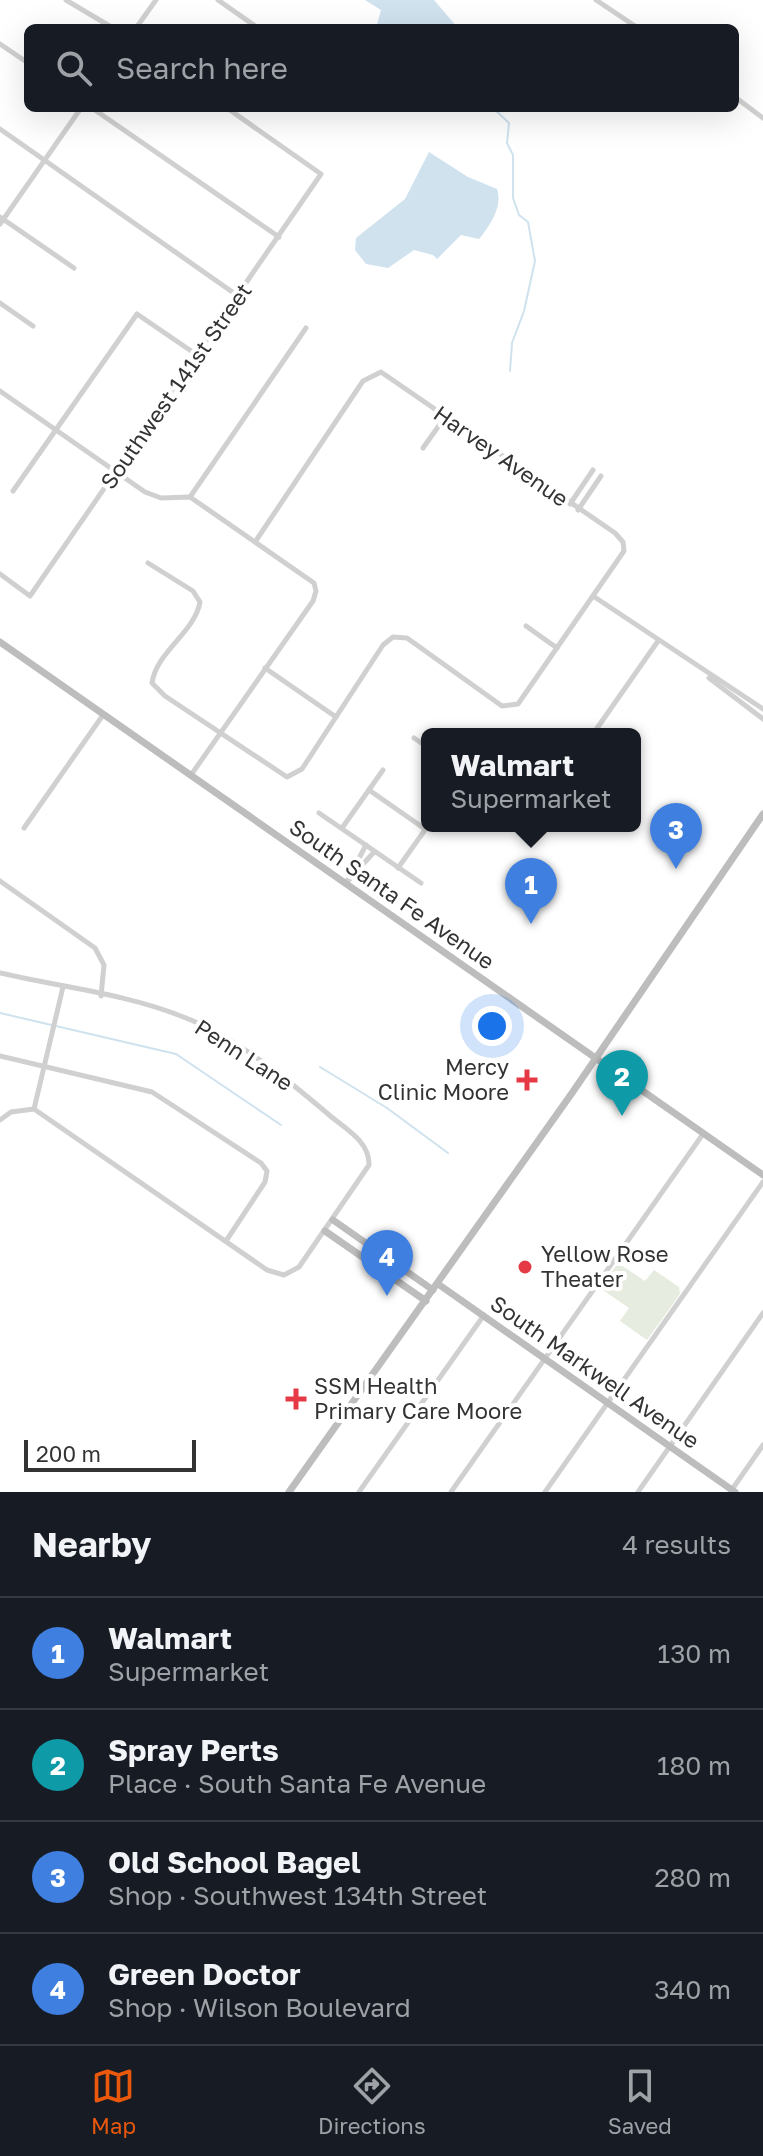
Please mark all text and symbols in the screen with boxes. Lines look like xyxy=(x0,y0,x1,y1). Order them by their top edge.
search box xyxy=(24,24,739,112)
icon: search xyxy=(52,46,96,90)
text: Search here xyxy=(116,50,288,86)
street label: Southwest 141st Street xyxy=(94,278,257,494)
street label: Harvey Avenue xyxy=(429,399,574,512)
popup xyxy=(421,728,641,832)
text: Walmart xyxy=(450,747,574,783)
text: Supermarket xyxy=(450,783,612,814)
pin: 3 xyxy=(650,803,702,869)
street label: South Santa Fe Avenue xyxy=(285,813,500,975)
pin: 1 xyxy=(505,858,557,924)
your location xyxy=(472,1006,512,1046)
street label: Penn Lane xyxy=(190,1013,298,1096)
pin: 2 xyxy=(596,1050,648,1116)
place label: Mercy Clinic Moore xyxy=(378,1053,509,1105)
marker: Mercy Clinic Moore xyxy=(516,1069,538,1091)
pin: 4 xyxy=(361,1230,413,1296)
place label: Yellow Rose Theater xyxy=(541,1240,669,1292)
marker: Yellow Rose Theater xyxy=(516,1258,534,1276)
street label: South Markwell Avenue xyxy=(486,1289,705,1454)
place label: SSM Health Primary Care Moore xyxy=(314,1372,522,1424)
marker: SSM Health Primary Care Moore xyxy=(285,1388,307,1410)
scale bar xyxy=(24,1436,196,1472)
text: 200 m xyxy=(36,1440,101,1467)
text: Nearby xyxy=(32,1524,152,1564)
text: 4 results xyxy=(622,1529,731,1560)
text: Walmart xyxy=(108,1620,232,1656)
text: 1 xyxy=(51,1638,65,1669)
text: 130 m xyxy=(658,1638,731,1669)
text: Supermarket xyxy=(108,1656,269,1687)
text: Spray Perts xyxy=(108,1732,279,1768)
text: 2 xyxy=(50,1750,66,1781)
text: 180 m xyxy=(657,1750,731,1781)
text: Place · South Santa Fe Avenue xyxy=(108,1768,486,1799)
text: Old School Bagel xyxy=(108,1844,361,1880)
text: 3 xyxy=(50,1862,66,1893)
text: 280 m xyxy=(654,1862,731,1893)
text: Shop · Southwest 134th Street xyxy=(108,1880,487,1911)
text: Green Doctor xyxy=(108,1956,301,1992)
text: 4 xyxy=(50,1974,66,2005)
text: 340 m xyxy=(654,1974,731,2005)
text: Shop · Wilson Boulevard xyxy=(108,1992,411,2023)
tab: Map xyxy=(91,2064,136,2139)
tab: Directions xyxy=(318,2064,426,2139)
tab: Saved xyxy=(608,2064,672,2139)

